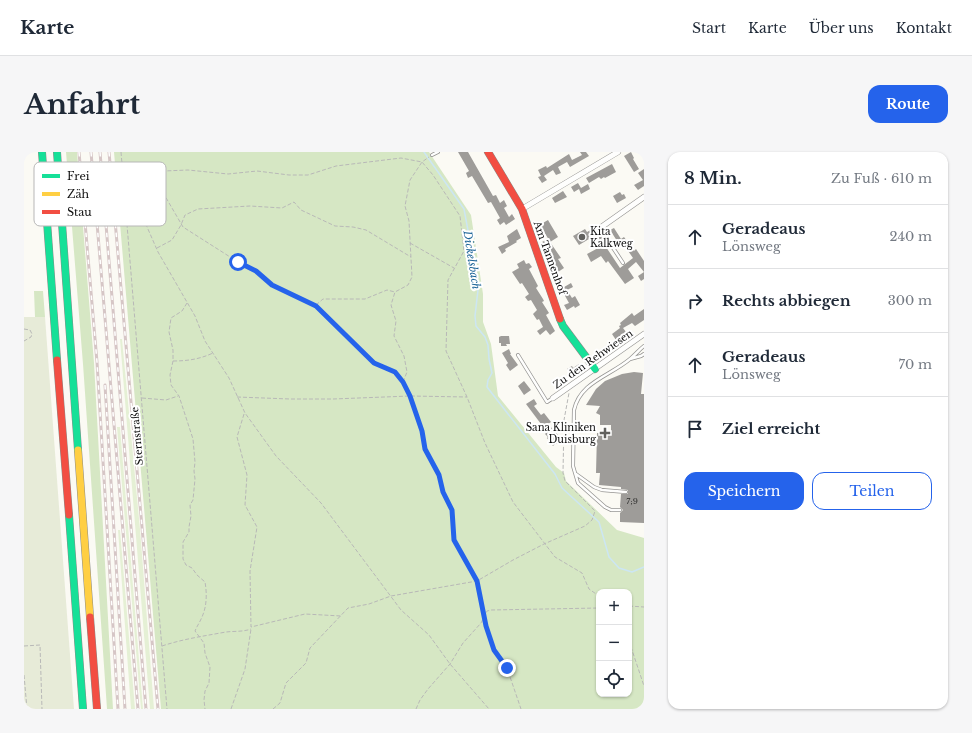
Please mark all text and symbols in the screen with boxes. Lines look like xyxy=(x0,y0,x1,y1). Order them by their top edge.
text: Karte xyxy=(20,16,74,39)
text: Start xyxy=(692,19,726,37)
text: Karte xyxy=(748,19,787,37)
text: Über uns xyxy=(809,19,874,37)
text: Kontakt xyxy=(896,19,952,37)
button: Route xyxy=(868,85,948,123)
text: Anfahrt xyxy=(24,87,140,122)
legend xyxy=(34,162,166,226)
text: 8 Min. xyxy=(684,168,742,189)
text: Frei xyxy=(67,169,90,183)
text: Zu Fuß · 610 m xyxy=(831,170,932,187)
text: Zäh xyxy=(67,187,90,201)
text: Stau xyxy=(67,205,92,219)
street label: Am Tannenhof xyxy=(530,218,570,298)
text: Geradeaus xyxy=(722,219,805,238)
place label: Kita Kalkweg xyxy=(590,225,634,250)
icon: ahead xyxy=(684,226,706,248)
text: 240 m xyxy=(889,228,932,245)
water label: Dickelsbach xyxy=(460,229,484,290)
marker: Kita Kalkweg xyxy=(577,232,587,242)
text: Lönsweg xyxy=(722,238,781,255)
route start xyxy=(229,253,247,271)
icon: right xyxy=(684,290,706,312)
text: Rechts abbiegen xyxy=(722,291,851,310)
text: 300 m xyxy=(888,292,932,309)
street label: Zu den Rehwiesen xyxy=(551,327,636,391)
text: Geradeaus xyxy=(722,347,805,366)
icon: ahead xyxy=(684,354,706,376)
text: 70 m xyxy=(899,356,932,373)
text: Lönsweg xyxy=(722,366,781,383)
street label: Sternstraße xyxy=(128,406,146,466)
icon: arrive xyxy=(684,418,706,440)
text: Ziel erreicht xyxy=(722,419,820,438)
place label: Sana Kliniken Duisburg xyxy=(526,421,597,446)
marker: Sana Kliniken Duisburg xyxy=(599,427,611,439)
button: Speichern xyxy=(684,472,804,510)
button: Teilen xyxy=(812,472,932,510)
house number: 7;9 xyxy=(626,496,638,506)
map controls xyxy=(596,589,632,697)
button: + xyxy=(596,589,632,625)
button: − xyxy=(596,625,632,661)
route end xyxy=(498,659,516,677)
button: locate xyxy=(596,661,632,697)

